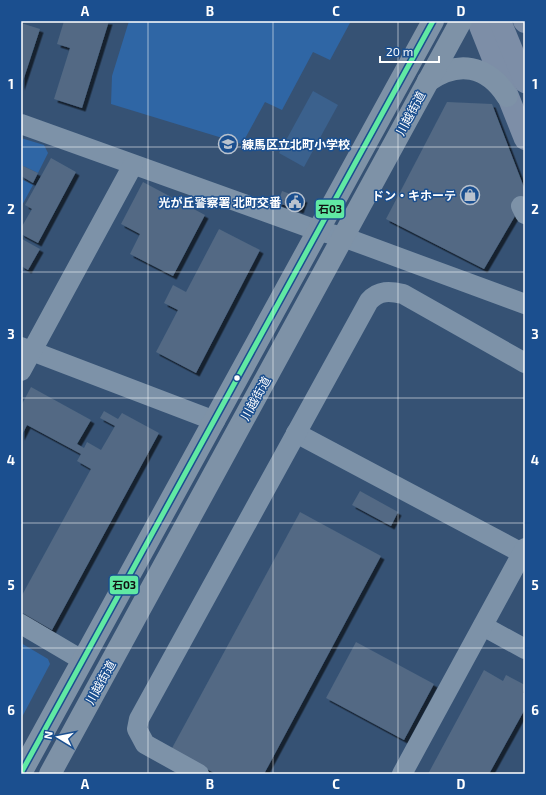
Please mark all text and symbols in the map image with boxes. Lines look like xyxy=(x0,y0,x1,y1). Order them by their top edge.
text: A xyxy=(81,3,90,19)
text: B xyxy=(206,3,214,19)
text: C xyxy=(332,3,340,19)
text: D xyxy=(457,3,466,19)
scale bar xyxy=(380,38,439,64)
text: 20 m xyxy=(386,44,413,58)
text: 1 xyxy=(8,76,14,92)
text: 1 xyxy=(532,76,538,92)
street label: 川越街道 xyxy=(393,89,427,137)
school or university icon: 練馬区立北町小学校 xyxy=(217,133,239,155)
place label: 練馬区立北町小学校 xyxy=(242,137,350,151)
shop icon: ドン・キホーテ xyxy=(459,184,481,206)
place label: ドン・キホーテ xyxy=(372,188,456,202)
public building icon: 光が丘警察署 北町交番 xyxy=(284,191,306,213)
place label: 光が丘警察署 北町交番 xyxy=(158,195,282,209)
line badge: 石03 xyxy=(315,199,345,219)
text: 2 xyxy=(7,201,15,217)
text: 2 xyxy=(531,201,539,217)
text: 石03 xyxy=(318,202,342,215)
text: 3 xyxy=(7,326,15,342)
text: 3 xyxy=(531,326,539,342)
unlabelled marker xyxy=(232,373,242,383)
street label: 川越街道 xyxy=(237,374,273,422)
text: 4 xyxy=(7,452,15,468)
text: 4 xyxy=(531,452,539,468)
line badge: 石03 xyxy=(109,575,139,595)
text: 5 xyxy=(7,577,15,593)
text: 5 xyxy=(531,577,539,593)
text: 石03 xyxy=(112,578,136,591)
street label: 川越街道 xyxy=(82,658,118,706)
text: 6 xyxy=(7,702,15,718)
text: 6 xyxy=(531,702,539,718)
north arrow xyxy=(38,717,78,757)
text: N xyxy=(41,730,55,740)
text: A xyxy=(81,776,90,792)
text: B xyxy=(206,776,214,792)
text: C xyxy=(332,776,340,792)
text: D xyxy=(457,776,466,792)

